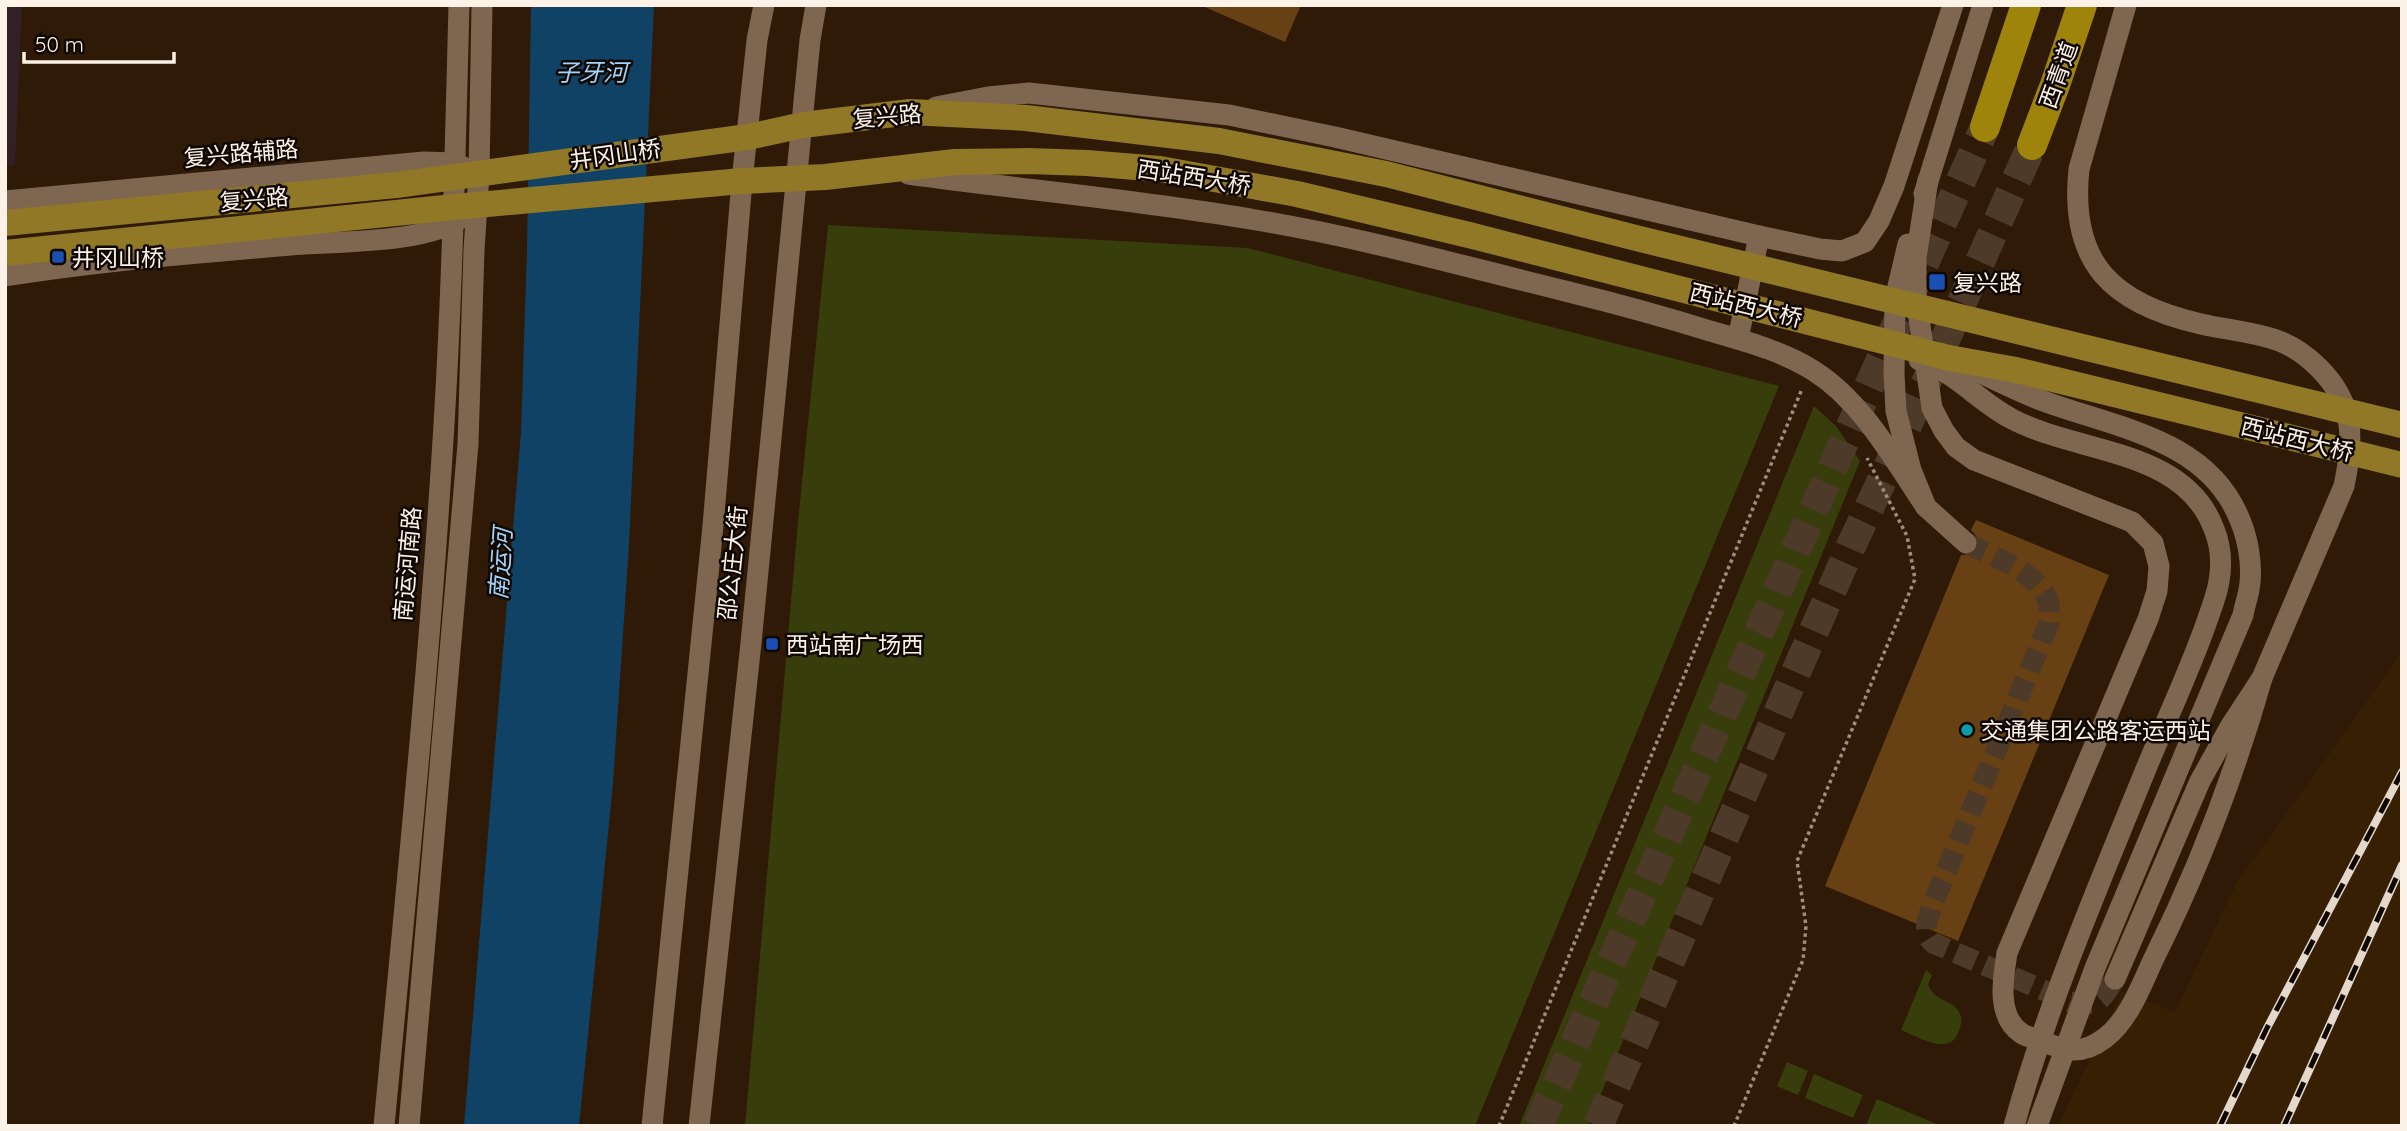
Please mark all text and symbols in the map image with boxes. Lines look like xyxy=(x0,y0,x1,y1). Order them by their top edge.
scale bar xyxy=(24,21,175,65)
text: 50 m xyxy=(35,31,84,57)
street label: 西青道 xyxy=(2033,38,2083,112)
water label: 子牙河 xyxy=(555,57,631,87)
street label: 复兴路 xyxy=(851,99,923,133)
street label: 井冈山桥 xyxy=(567,133,663,175)
street label: 复兴路辅路 xyxy=(182,134,300,172)
street label: 西站西大桥 xyxy=(1135,154,1253,200)
street label: 复兴路 xyxy=(218,182,290,216)
place label: 井冈山桥 xyxy=(72,243,164,272)
marker: 井冈山桥 xyxy=(50,249,66,265)
place label: 复兴路 xyxy=(1953,268,2022,297)
marker: 复兴路 xyxy=(1927,272,1947,292)
street label: 西站西大桥 xyxy=(1687,277,1805,333)
street label: 西站西大桥 xyxy=(2238,411,2356,467)
street label: 邵公庄大街 xyxy=(712,504,752,622)
street label: 南运河南路 xyxy=(388,505,426,623)
water label: 南运河 xyxy=(483,523,518,601)
place label: 西站南广场西 xyxy=(786,630,924,659)
marker: 西站南广场西 xyxy=(764,636,780,652)
place label: 交通集团公路客运西站 xyxy=(1981,716,2211,745)
marker: 交通集团公路客运西站 xyxy=(1959,722,1975,738)

